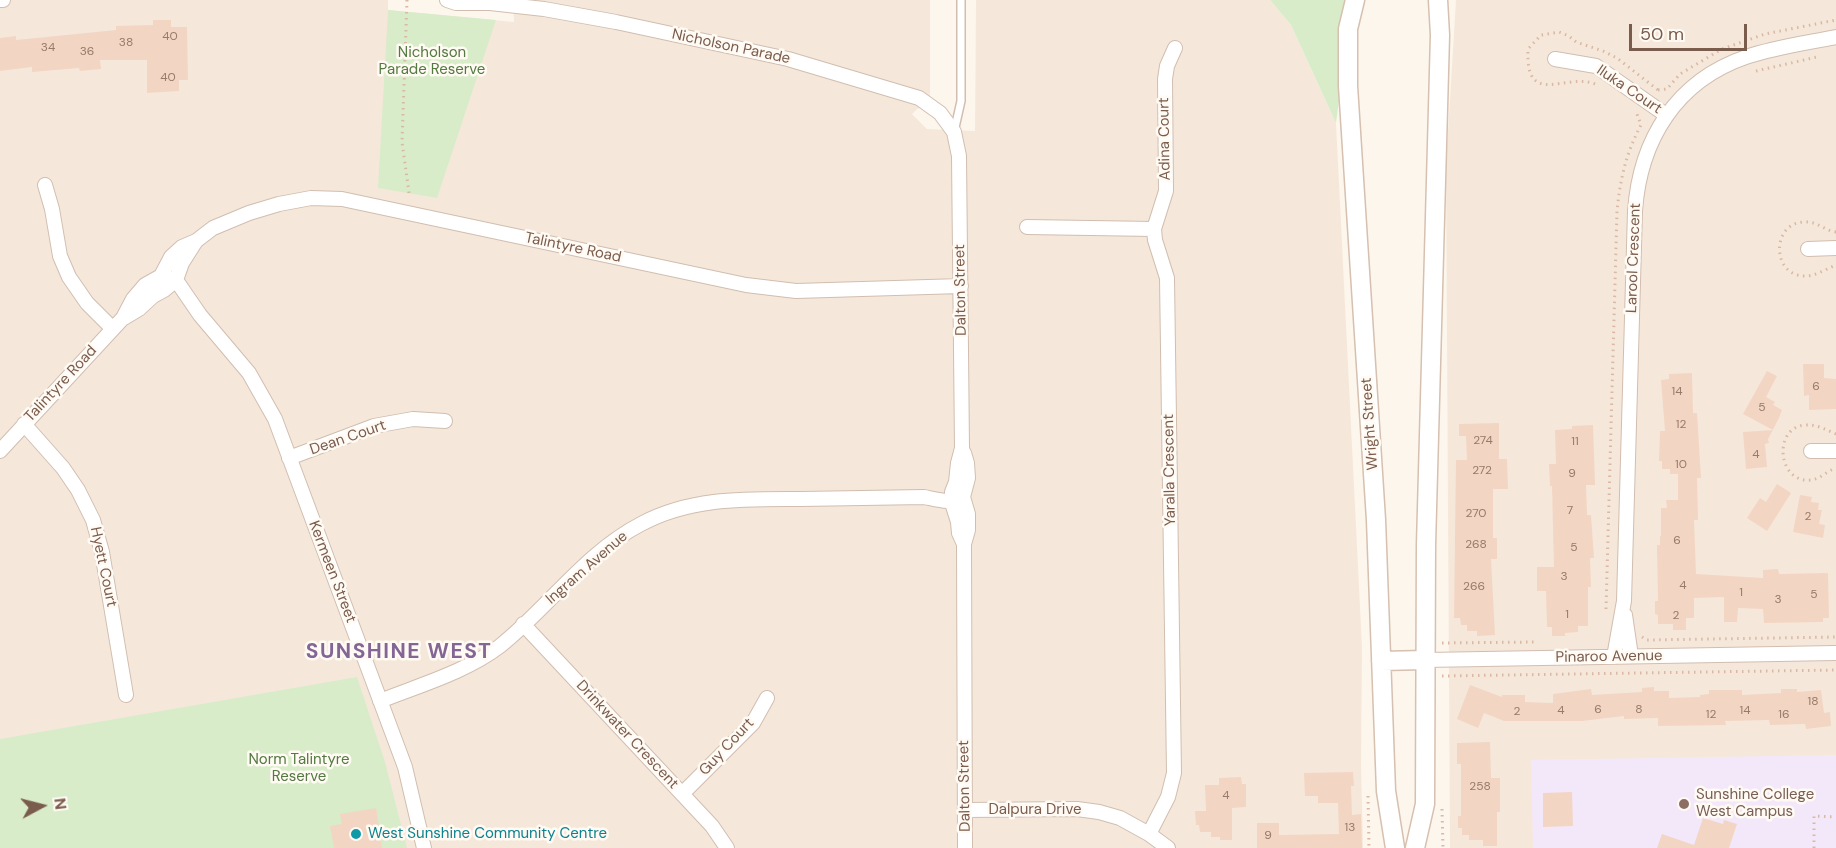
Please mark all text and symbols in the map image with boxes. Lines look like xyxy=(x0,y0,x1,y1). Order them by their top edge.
scale bar xyxy=(1632,12,1750,50)
text: 50 m xyxy=(1640,22,1684,46)
street label: Nicholson Parade xyxy=(670,26,792,68)
house number: 40 xyxy=(162,30,178,44)
house number: 38 xyxy=(119,36,133,50)
house number: 34 xyxy=(41,41,55,55)
park label: Nicholson Parade Reserve xyxy=(379,44,485,79)
house number: 36 xyxy=(80,45,94,59)
street label: Iluka Court xyxy=(1593,62,1665,118)
house number: 40 xyxy=(160,71,176,85)
street label: Adina Court xyxy=(1155,97,1175,181)
street label: Larool Crescent xyxy=(1623,203,1645,313)
street label: Talintyre Road xyxy=(523,229,623,267)
street label: Dalton Street xyxy=(951,244,971,336)
street label: Talintyre Road xyxy=(21,342,101,426)
street label: Wright Street xyxy=(1358,377,1382,471)
house number: 6 xyxy=(1812,380,1820,394)
house number: 14 xyxy=(1671,385,1683,399)
house number: 5 xyxy=(1758,401,1766,415)
street label: Yaralla Crescent xyxy=(1160,414,1180,526)
street label: Dean Court xyxy=(308,417,388,459)
house number: 12 xyxy=(1676,418,1686,432)
house number: 274 xyxy=(1473,434,1493,448)
house number: 11 xyxy=(1571,435,1579,449)
house number: 4 xyxy=(1752,448,1760,462)
house number: 10 xyxy=(1675,458,1687,472)
house number: 272 xyxy=(1472,464,1492,478)
house number: 9 xyxy=(1568,467,1576,481)
house number: 7 xyxy=(1567,504,1573,518)
house number: 270 xyxy=(1465,507,1487,521)
house number: 2 xyxy=(1805,510,1811,524)
street label: Kermeen Street xyxy=(304,518,360,626)
street label: Hyett Court xyxy=(86,525,120,609)
street label: Ingram Avenue xyxy=(542,528,632,608)
house number: 6 xyxy=(1673,534,1681,548)
house number: 268 xyxy=(1465,538,1487,552)
house number: 5 xyxy=(1570,541,1578,555)
house number: 3 xyxy=(1560,570,1568,584)
house number: 4 xyxy=(1679,579,1687,593)
house number: 266 xyxy=(1463,580,1485,594)
house number: 1 xyxy=(1739,586,1743,600)
house number: 5 xyxy=(1810,588,1818,602)
house number: 3 xyxy=(1774,593,1782,607)
house number: 1 xyxy=(1565,608,1569,622)
house number: 2 xyxy=(1673,609,1679,623)
district label: SUNSHINE WEST xyxy=(306,639,492,665)
street label: Pinaroo Avenue xyxy=(1555,647,1663,667)
street label: Drinkwater Crescent xyxy=(572,677,682,793)
house number: 18 xyxy=(1807,695,1819,709)
house number: 6 xyxy=(1594,703,1602,717)
house number: 8 xyxy=(1635,703,1643,717)
house number: 4 xyxy=(1557,704,1565,718)
house number: 14 xyxy=(1739,704,1751,718)
house number: 2 xyxy=(1514,705,1520,719)
house number: 12 xyxy=(1706,708,1716,722)
house number: 16 xyxy=(1778,708,1790,722)
street label: Guy Court xyxy=(696,715,758,779)
street label: Dalton Street xyxy=(955,740,975,832)
park label: Norm Talintyre Reserve xyxy=(248,751,350,786)
north arrow xyxy=(12,776,72,836)
house number: 258 xyxy=(1469,780,1491,794)
place label: Sunshine College West Campus xyxy=(1696,786,1814,821)
house number: 4 xyxy=(1222,789,1230,803)
text: N xyxy=(49,797,71,811)
marker: Sunshine College West Campus xyxy=(1677,797,1691,811)
street label: Dalpura Drive xyxy=(988,801,1082,819)
house number: 13 xyxy=(1345,821,1355,835)
place label: West Sunshine Community Centre xyxy=(368,825,607,843)
marker: West Sunshine Community Centre xyxy=(349,827,363,841)
house number: 9 xyxy=(1264,829,1272,843)

